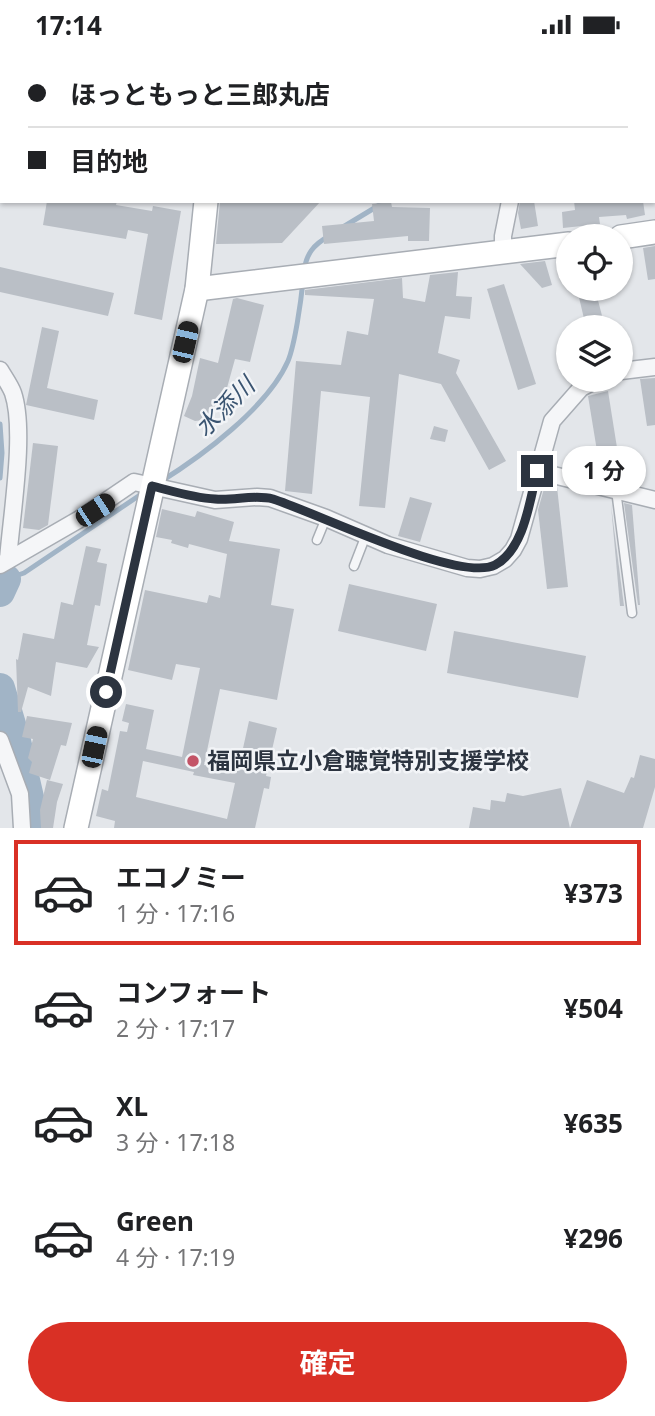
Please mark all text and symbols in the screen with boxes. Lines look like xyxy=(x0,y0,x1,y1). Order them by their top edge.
text: 17:14 xyxy=(35,7,102,43)
text: ほっともっと三郎丸店 xyxy=(70,76,330,112)
text: 目的地 xyxy=(70,143,148,179)
map controls xyxy=(556,224,633,392)
button: locate xyxy=(556,224,633,301)
button: layers xyxy=(556,315,633,392)
car xyxy=(171,319,200,365)
water label: 水添川 xyxy=(187,367,263,443)
callout: 1 分 xyxy=(562,447,646,495)
text: 1 分 xyxy=(583,454,625,486)
route end xyxy=(521,455,553,487)
car xyxy=(72,490,119,530)
route start xyxy=(90,676,122,708)
car xyxy=(80,724,109,770)
place label: 福岡県立小倉聴覚特別支援学校 xyxy=(207,744,529,776)
marker: 福岡県立小倉聴覚特別支援学校 xyxy=(185,753,201,769)
text: エコノミー xyxy=(116,859,246,895)
icon: car xyxy=(32,861,95,924)
text: ¥373 xyxy=(564,875,623,911)
text: 1 分 · 17:16 xyxy=(116,897,235,929)
text: コンフォート xyxy=(116,974,271,1010)
icon: car xyxy=(32,976,95,1039)
text: ¥504 xyxy=(564,990,623,1026)
text: 2 分 · 17:17 xyxy=(116,1012,235,1044)
text: XL xyxy=(116,1088,148,1124)
icon: car xyxy=(32,1091,95,1154)
text: ¥635 xyxy=(564,1105,623,1141)
text: 3 分 · 17:18 xyxy=(116,1126,235,1158)
text: Green xyxy=(116,1203,194,1239)
icon: car xyxy=(32,1206,95,1269)
text: ¥296 xyxy=(564,1220,623,1256)
text: 4 分 · 17:19 xyxy=(116,1241,235,1273)
button: 確定 xyxy=(28,1322,627,1402)

